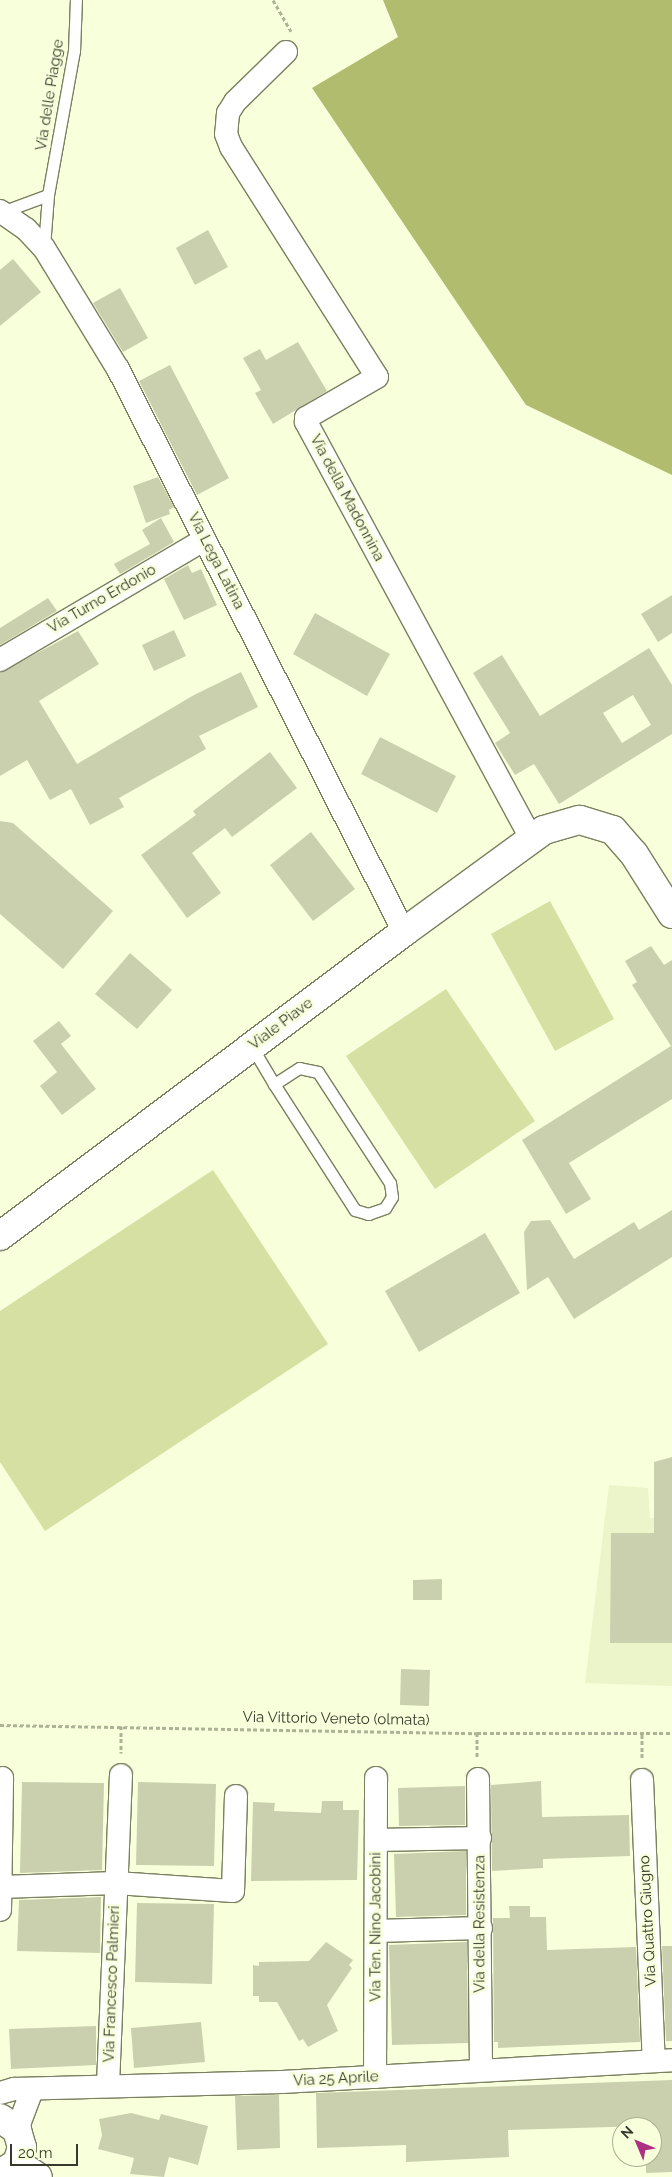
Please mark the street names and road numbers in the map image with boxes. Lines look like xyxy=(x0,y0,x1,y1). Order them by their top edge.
street label: Via delle Piagge xyxy=(32,38,68,152)
street label: Via della Madonnina xyxy=(306,432,388,564)
street label: Via Lega Latina xyxy=(184,510,248,612)
street label: Via Turno Erdonio xyxy=(45,561,159,637)
street label: Viale Piave xyxy=(245,994,317,1054)
street label: Via Vittorio Veneto (olmata) xyxy=(242,1708,430,1730)
street label: Via Ten. Nino Jacobini xyxy=(367,1852,385,2002)
street label: Via della Resistenza xyxy=(471,1855,489,1993)
street label: Via Quattro Giugno xyxy=(636,1855,660,1987)
street label: Via Francesco Palmieri xyxy=(100,1905,124,2063)
street label: Via 25 Aprile xyxy=(293,2068,379,2090)

